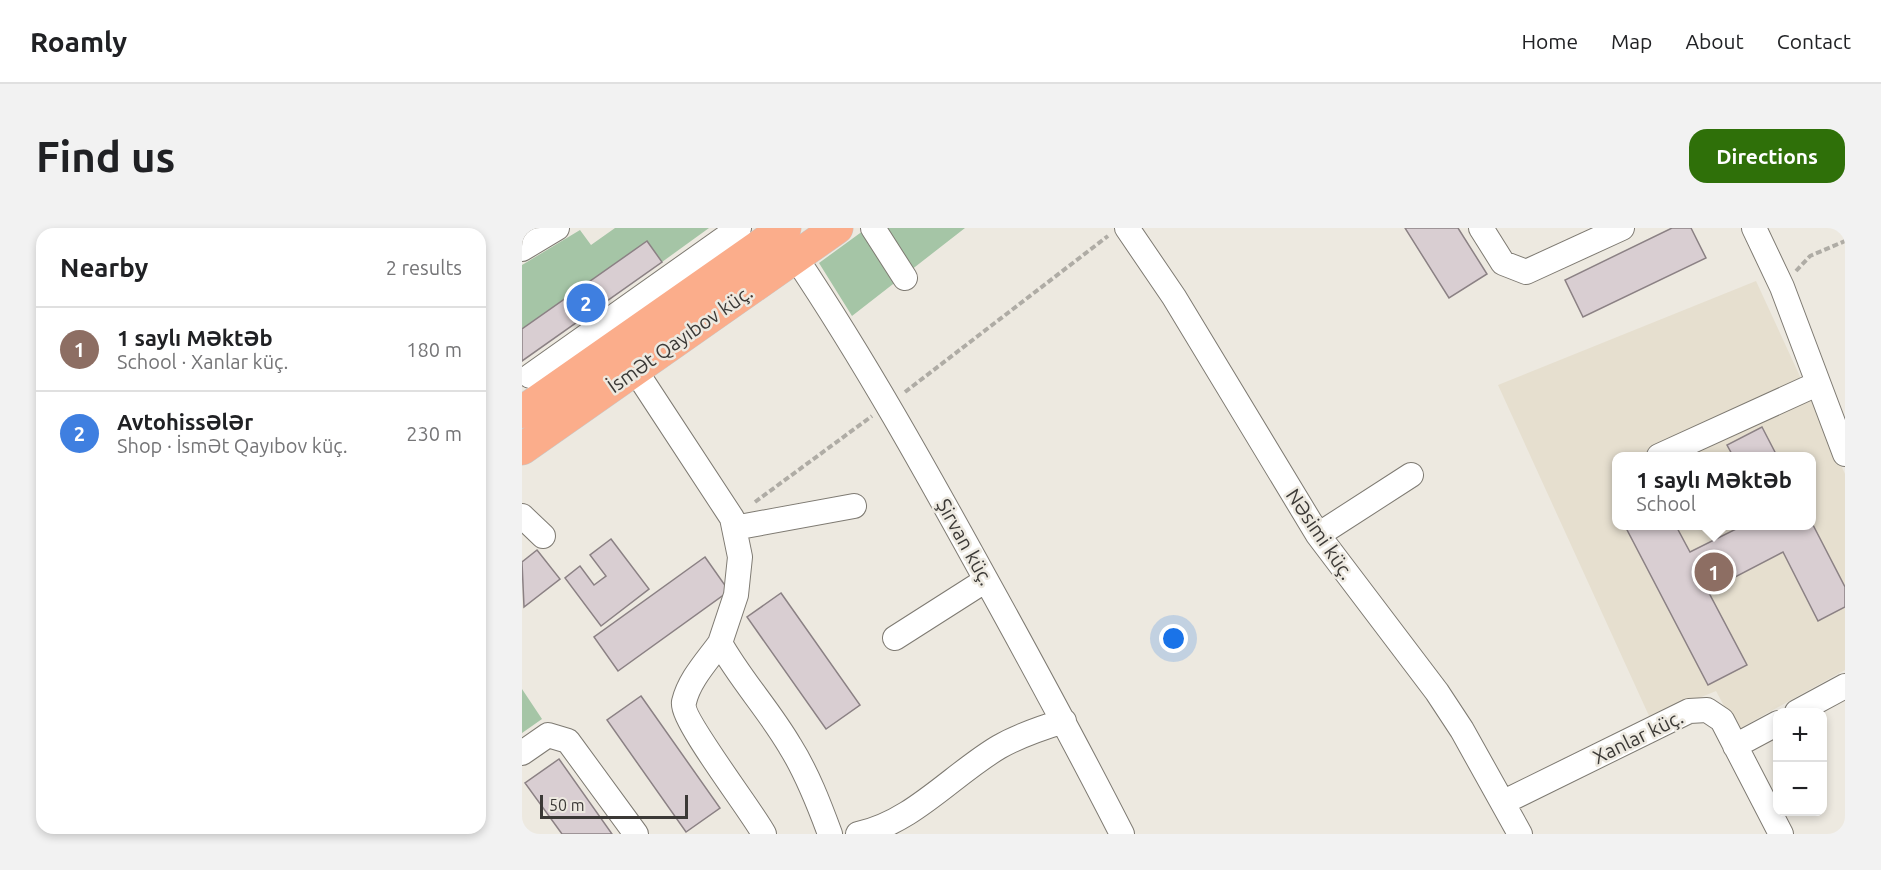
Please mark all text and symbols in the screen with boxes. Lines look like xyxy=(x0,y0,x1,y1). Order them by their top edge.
text: Roamly xyxy=(30,26,127,57)
text: Home xyxy=(1521,29,1578,53)
text: Map xyxy=(1611,29,1652,53)
text: About xyxy=(1685,29,1744,53)
text: Contact xyxy=(1777,29,1851,53)
button: Directions xyxy=(1689,129,1845,183)
text: Find us xyxy=(36,133,175,180)
text: Nearby xyxy=(60,253,148,282)
text: 2 results xyxy=(386,256,462,279)
pin: 2 xyxy=(566,280,606,326)
street label: İsmət Qayıbov küç. xyxy=(603,280,757,397)
text: 1 saylı Məktəb xyxy=(117,325,273,350)
text: 1 xyxy=(74,338,85,361)
text: 180 m xyxy=(406,338,462,361)
text: School · Xanlar küç. xyxy=(117,350,289,373)
text: Avtohissələr xyxy=(117,409,253,434)
text: 2 xyxy=(74,422,85,445)
text: 230 m xyxy=(406,422,462,445)
text: Shop · İsmət Qayıbov küç. xyxy=(117,434,348,457)
popup xyxy=(1612,452,1816,530)
text: 1 saylı Məktəb xyxy=(1636,467,1792,492)
street label: Nəsimi küç. xyxy=(1282,484,1359,583)
text: School xyxy=(1636,492,1696,515)
street label: Şirvan küç. xyxy=(932,494,999,589)
pin: 1 xyxy=(1694,550,1734,594)
your location xyxy=(1159,624,1188,653)
street label: Xanlar küç. xyxy=(1589,705,1687,768)
map controls xyxy=(1773,708,1827,816)
button: + xyxy=(1773,708,1827,762)
button: − xyxy=(1773,762,1827,816)
scale bar xyxy=(540,792,688,820)
text: 50 m xyxy=(549,796,585,814)

